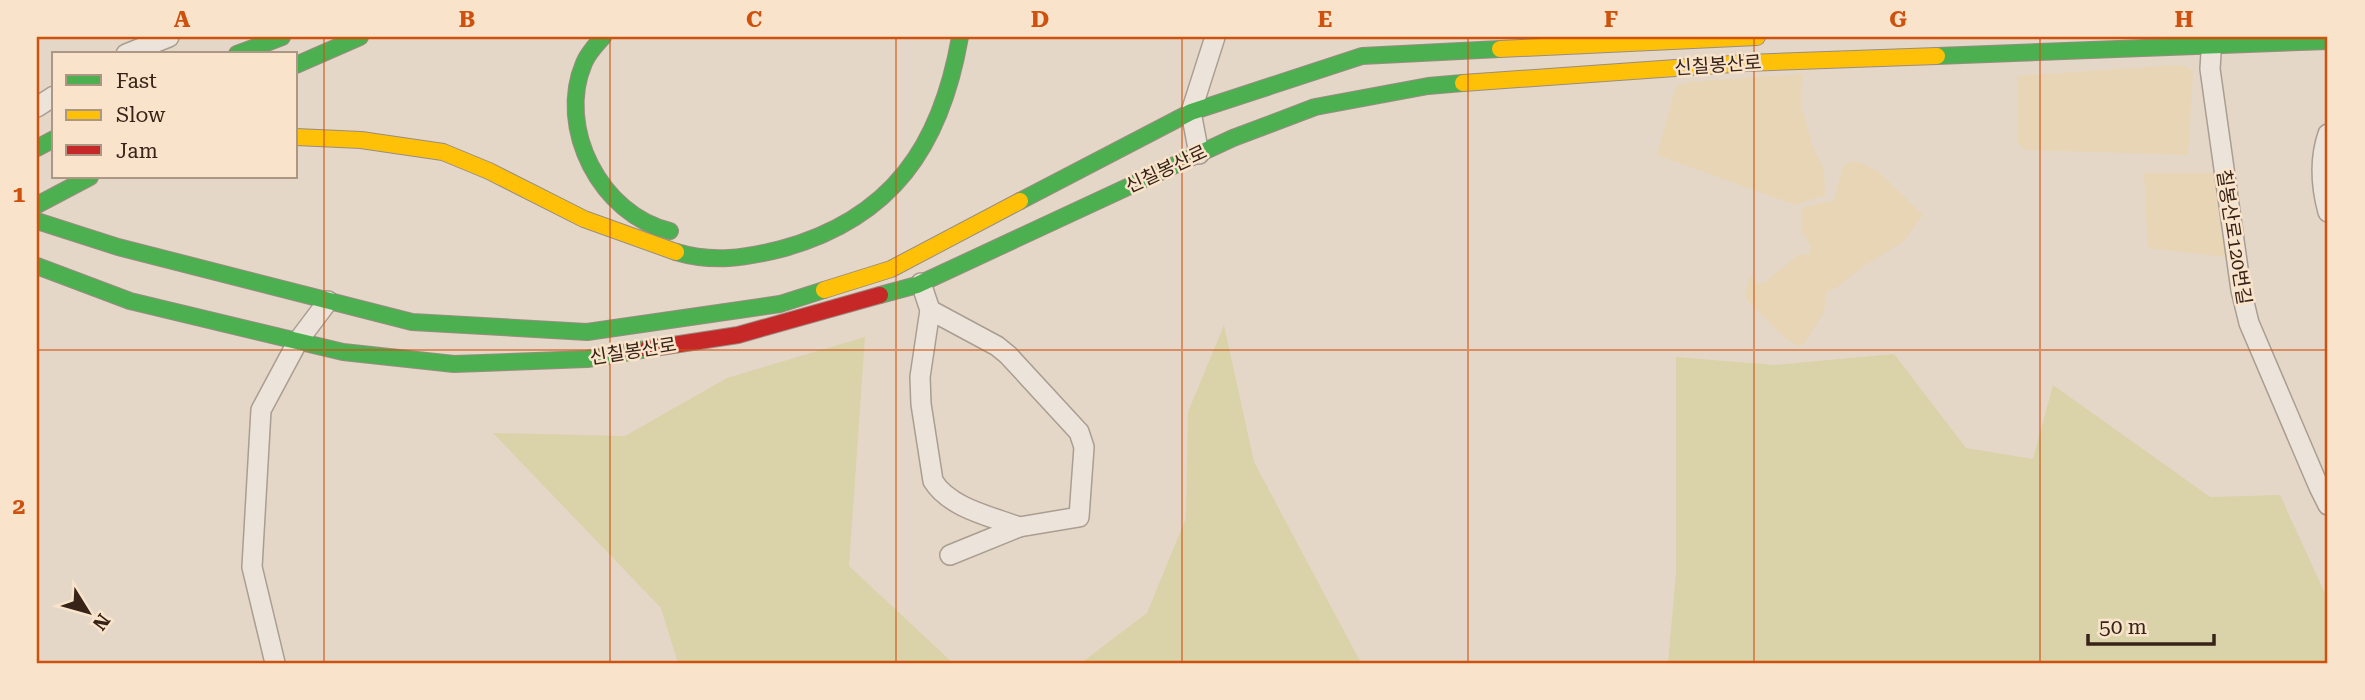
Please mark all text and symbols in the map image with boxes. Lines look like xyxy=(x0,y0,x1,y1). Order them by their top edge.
text: A xyxy=(174,6,191,33)
text: B xyxy=(459,6,475,33)
text: C xyxy=(746,6,762,33)
text: D xyxy=(1031,6,1049,33)
text: E xyxy=(1318,6,1332,33)
text: F xyxy=(1604,6,1618,33)
text: G xyxy=(1889,6,1907,33)
text: H xyxy=(2175,6,2194,33)
street label: 신칠봉산로 xyxy=(1674,50,1762,80)
legend xyxy=(52,52,298,178)
text: Fast xyxy=(116,69,157,93)
text: Slow xyxy=(116,103,166,127)
text: Jam xyxy=(116,139,158,163)
street label: 신칠봉산로 xyxy=(1122,140,1210,198)
street label: 칠봉산로120번길 xyxy=(2212,168,2256,306)
text: 1 xyxy=(13,181,26,208)
street label: 신칠봉산로 xyxy=(588,333,678,369)
text: 2 xyxy=(13,493,25,520)
north arrow xyxy=(52,578,122,648)
scale bar xyxy=(2088,602,2214,646)
text: N xyxy=(87,609,115,635)
text: 50 m xyxy=(2099,615,2147,639)

